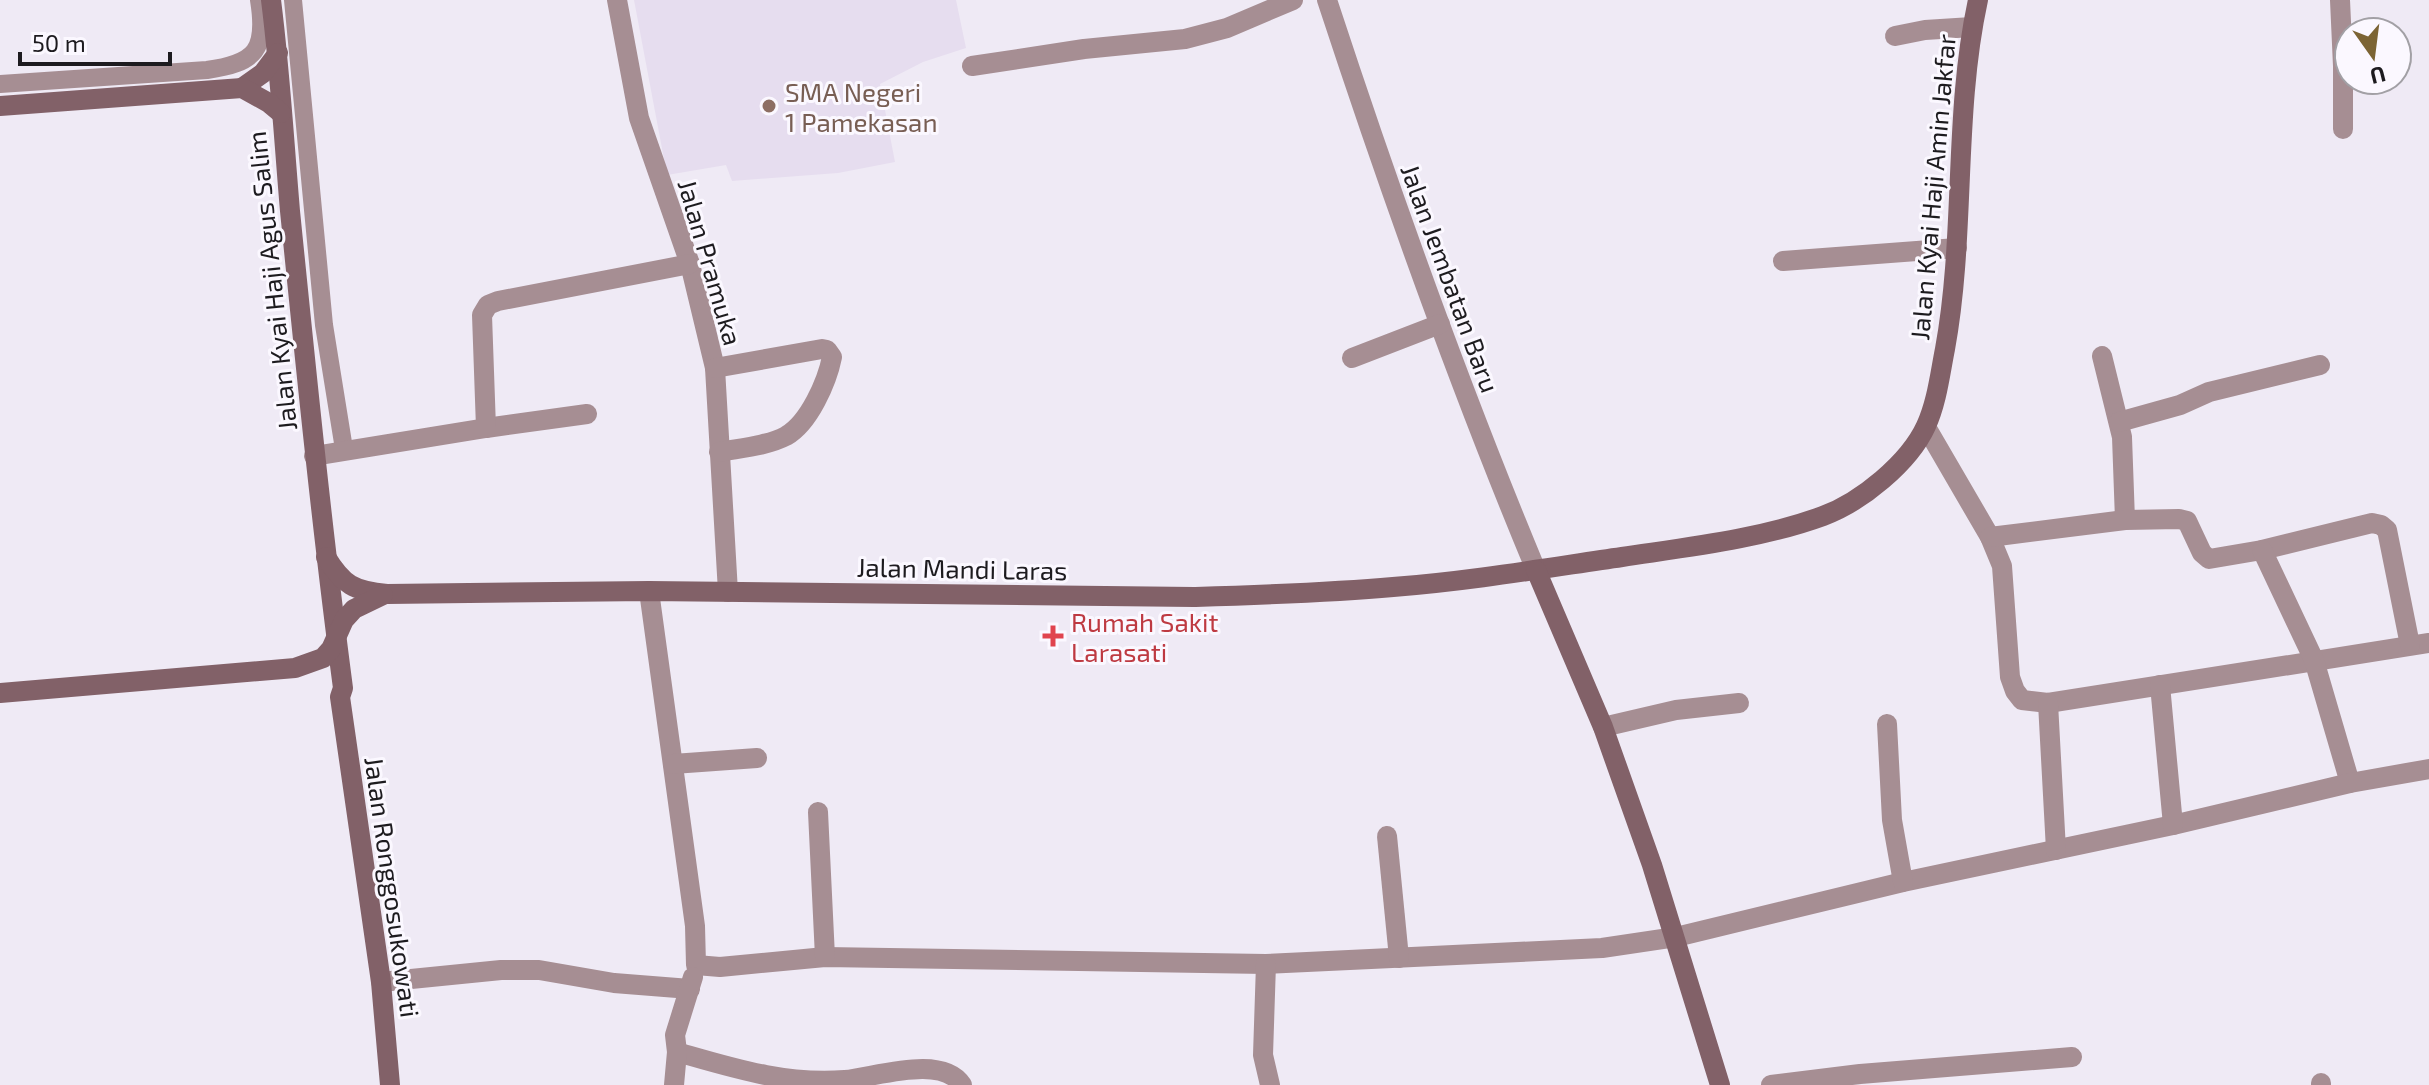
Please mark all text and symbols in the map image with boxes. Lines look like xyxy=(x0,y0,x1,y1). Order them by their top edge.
scale bar xyxy=(20,16,170,66)
north arrow xyxy=(2333,16,2413,96)
text: 50 m xyxy=(32,28,86,57)
street label: Jalan Kyai Haji Amin Jakfar xyxy=(1903,33,1961,341)
text: U xyxy=(2368,62,2389,91)
place label: SMA Negeri 1 Pamekasan xyxy=(785,76,938,137)
marker: SMA Negeri 1 Pamekasan xyxy=(760,97,778,115)
street label: Jalan Kyai Haji Agus Salim xyxy=(240,130,302,432)
street label: Jalan Jembatan Baru xyxy=(1395,160,1507,396)
street label: Jalan Pramuka xyxy=(673,175,749,349)
street label: Jalan Mandi Laras xyxy=(856,551,1068,585)
place label: Rumah Sakit Larasati xyxy=(1071,606,1218,667)
marker: Rumah Sakit Larasati xyxy=(1042,625,1064,647)
street label: Jalan Ronggosukowati xyxy=(359,755,427,1019)

